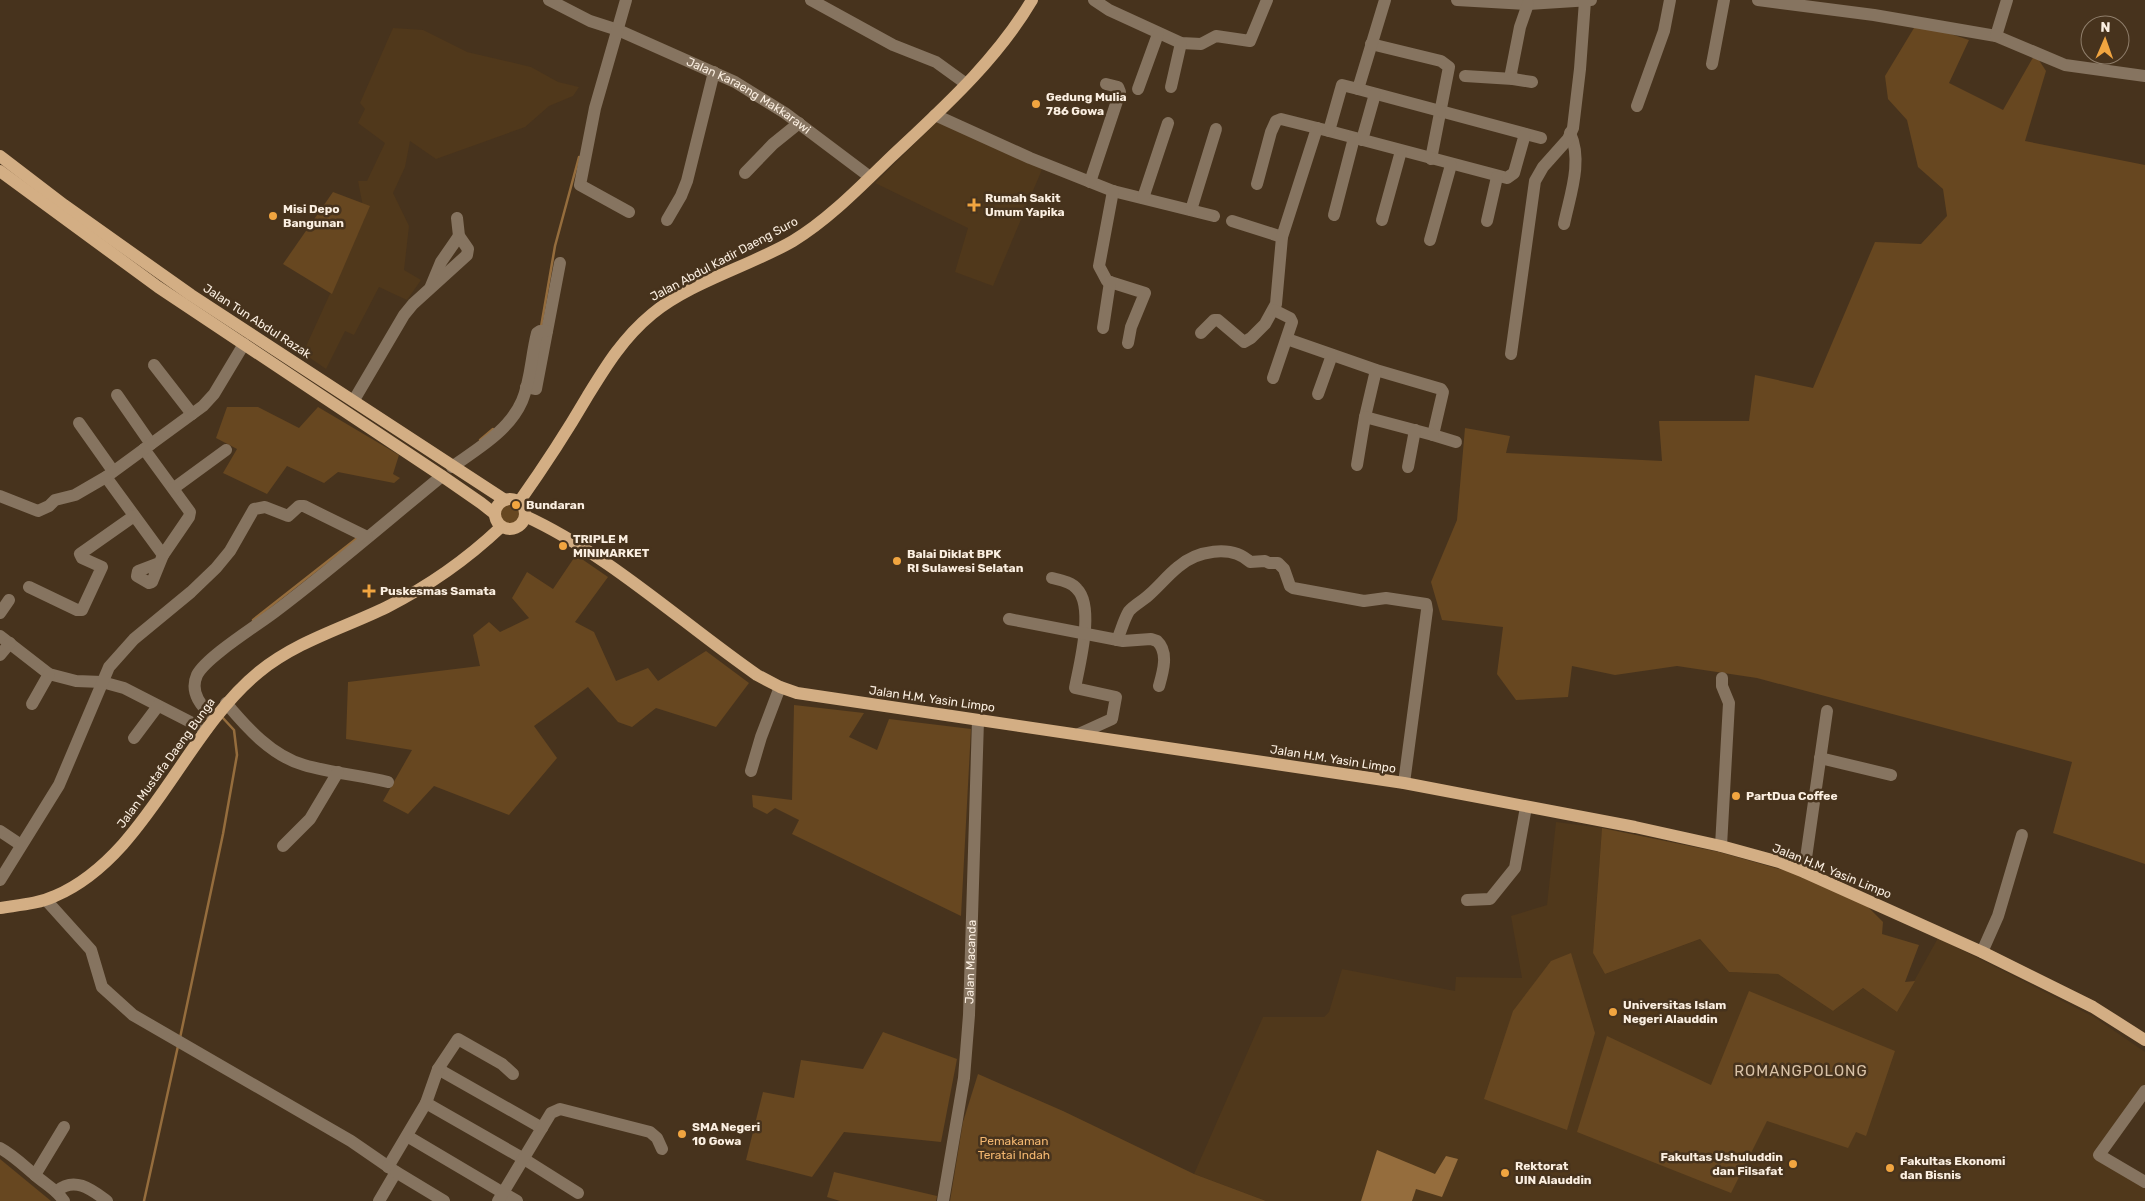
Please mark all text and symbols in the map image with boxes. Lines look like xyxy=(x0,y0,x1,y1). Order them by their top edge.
north arrow xyxy=(2080,15,2130,65)
text: N xyxy=(2100,19,2111,36)
street label: Jalan Karaeng Makkarawi xyxy=(684,54,814,137)
place label: Gedung Mulia 786 Gowa xyxy=(1046,90,1127,118)
marker: Gedung Mulia 786 Gowa xyxy=(1030,98,1042,110)
place label: Rumah Sakit Umum Yapika xyxy=(985,191,1065,219)
marker: Rumah Sakit Umum Yapika xyxy=(967,198,981,212)
place label: Misi Depo Bangunan xyxy=(283,202,344,230)
marker: Misi Depo Bangunan xyxy=(267,210,279,222)
street label: Jalan Abdul Kadir Daeng Suro xyxy=(648,214,800,304)
street label: Jalan Tun Abdul Razak xyxy=(201,281,314,361)
place label: Bundaran xyxy=(526,498,585,512)
marker: Bundaran xyxy=(510,499,522,511)
place label: TRIPLE M MINIMARKET xyxy=(573,532,650,560)
marker: TRIPLE M MINIMARKET xyxy=(557,540,569,552)
place label: Balai Diklat BPK RI Sulawesi Selatan xyxy=(907,547,1024,575)
marker: Balai Diklat BPK RI Sulawesi Selatan xyxy=(891,555,903,567)
marker: Puskesmas Samata xyxy=(362,584,376,598)
place label: Puskesmas Samata xyxy=(380,584,496,598)
street label: Jalan H.M. Yasin Limpo xyxy=(868,683,996,715)
street label: Jalan Mustafa Daeng Bunga xyxy=(114,695,218,831)
street label: Jalan H.M. Yasin Limpo xyxy=(1269,742,1397,776)
place label: PartDua Coffee xyxy=(1746,789,1838,803)
marker: PartDua Coffee xyxy=(1730,790,1742,802)
street label: Jalan H.M. Yasin Limpo xyxy=(1770,841,1894,901)
street label: Jalan Macanda xyxy=(962,920,979,1004)
place label: Universitas Islam Negeri Alauddin xyxy=(1623,998,1726,1026)
marker: Universitas Islam Negeri Alauddin xyxy=(1607,1006,1619,1018)
district label: ROMANGPOLONG xyxy=(1734,1062,1868,1080)
place label: SMA Negeri 10 Gowa xyxy=(692,1120,760,1148)
marker: SMA Negeri 10 Gowa xyxy=(676,1128,688,1140)
park label: Pemakaman Teratai Indah xyxy=(978,1134,1050,1162)
place label: Fakultas Ushuluddin dan Filsafat xyxy=(1661,1150,1783,1178)
place label: Fakultas Ekonomi dan Bisnis xyxy=(1900,1154,2005,1182)
marker: Fakultas Ushuluddin dan Filsafat xyxy=(1787,1158,1799,1170)
place label: Rektorat UIN Alauddin xyxy=(1515,1159,1592,1187)
marker: Fakultas Ekonomi dan Bisnis xyxy=(1884,1162,1896,1174)
marker: Rektorat UIN Alauddin xyxy=(1499,1167,1511,1179)

